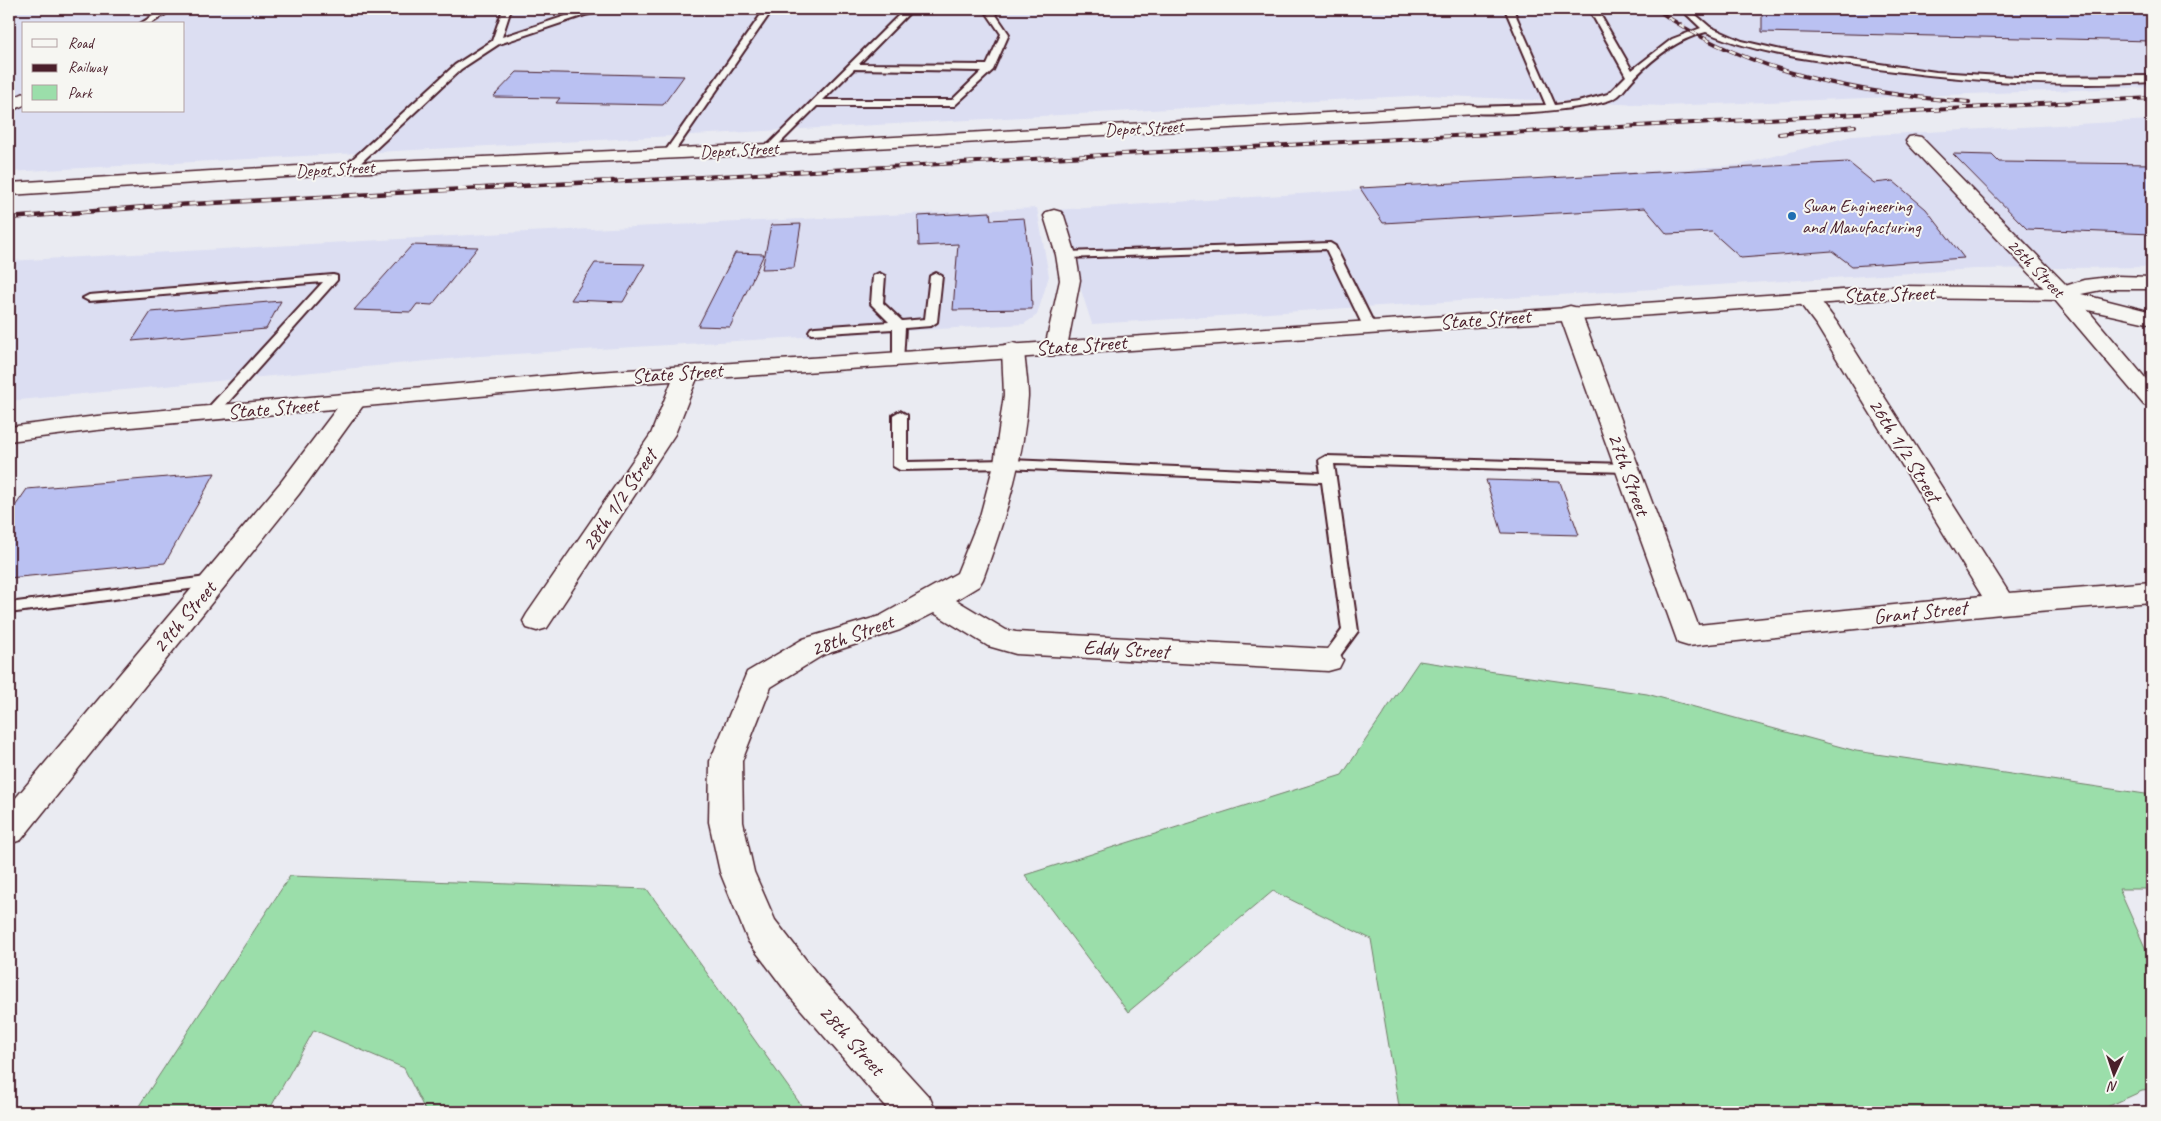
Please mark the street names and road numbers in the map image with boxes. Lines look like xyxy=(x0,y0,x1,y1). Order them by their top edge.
street label: Depot Street xyxy=(1104,115,1186,141)
street label: Depot Street xyxy=(699,137,781,163)
street label: Depot Street xyxy=(295,156,377,182)
street label: 26th Street xyxy=(2003,234,2071,304)
street label: State Street xyxy=(1843,279,1937,309)
street label: State Street xyxy=(1439,303,1533,335)
street label: State Street xyxy=(1035,329,1129,361)
street label: State Street xyxy=(631,357,725,389)
street label: State Street xyxy=(227,391,321,425)
street label: 26th 1/2 Street xyxy=(1863,393,1949,509)
street label: 27th Street xyxy=(1602,429,1657,521)
street label: 28th 1/2 Street xyxy=(575,442,664,556)
street label: 29th Street xyxy=(146,574,223,658)
street label: Grant Street xyxy=(1872,594,1971,630)
street label: 28th Street xyxy=(807,607,899,662)
street label: Eddy Street xyxy=(1083,634,1172,664)
street label: 28th Street xyxy=(814,999,892,1082)

